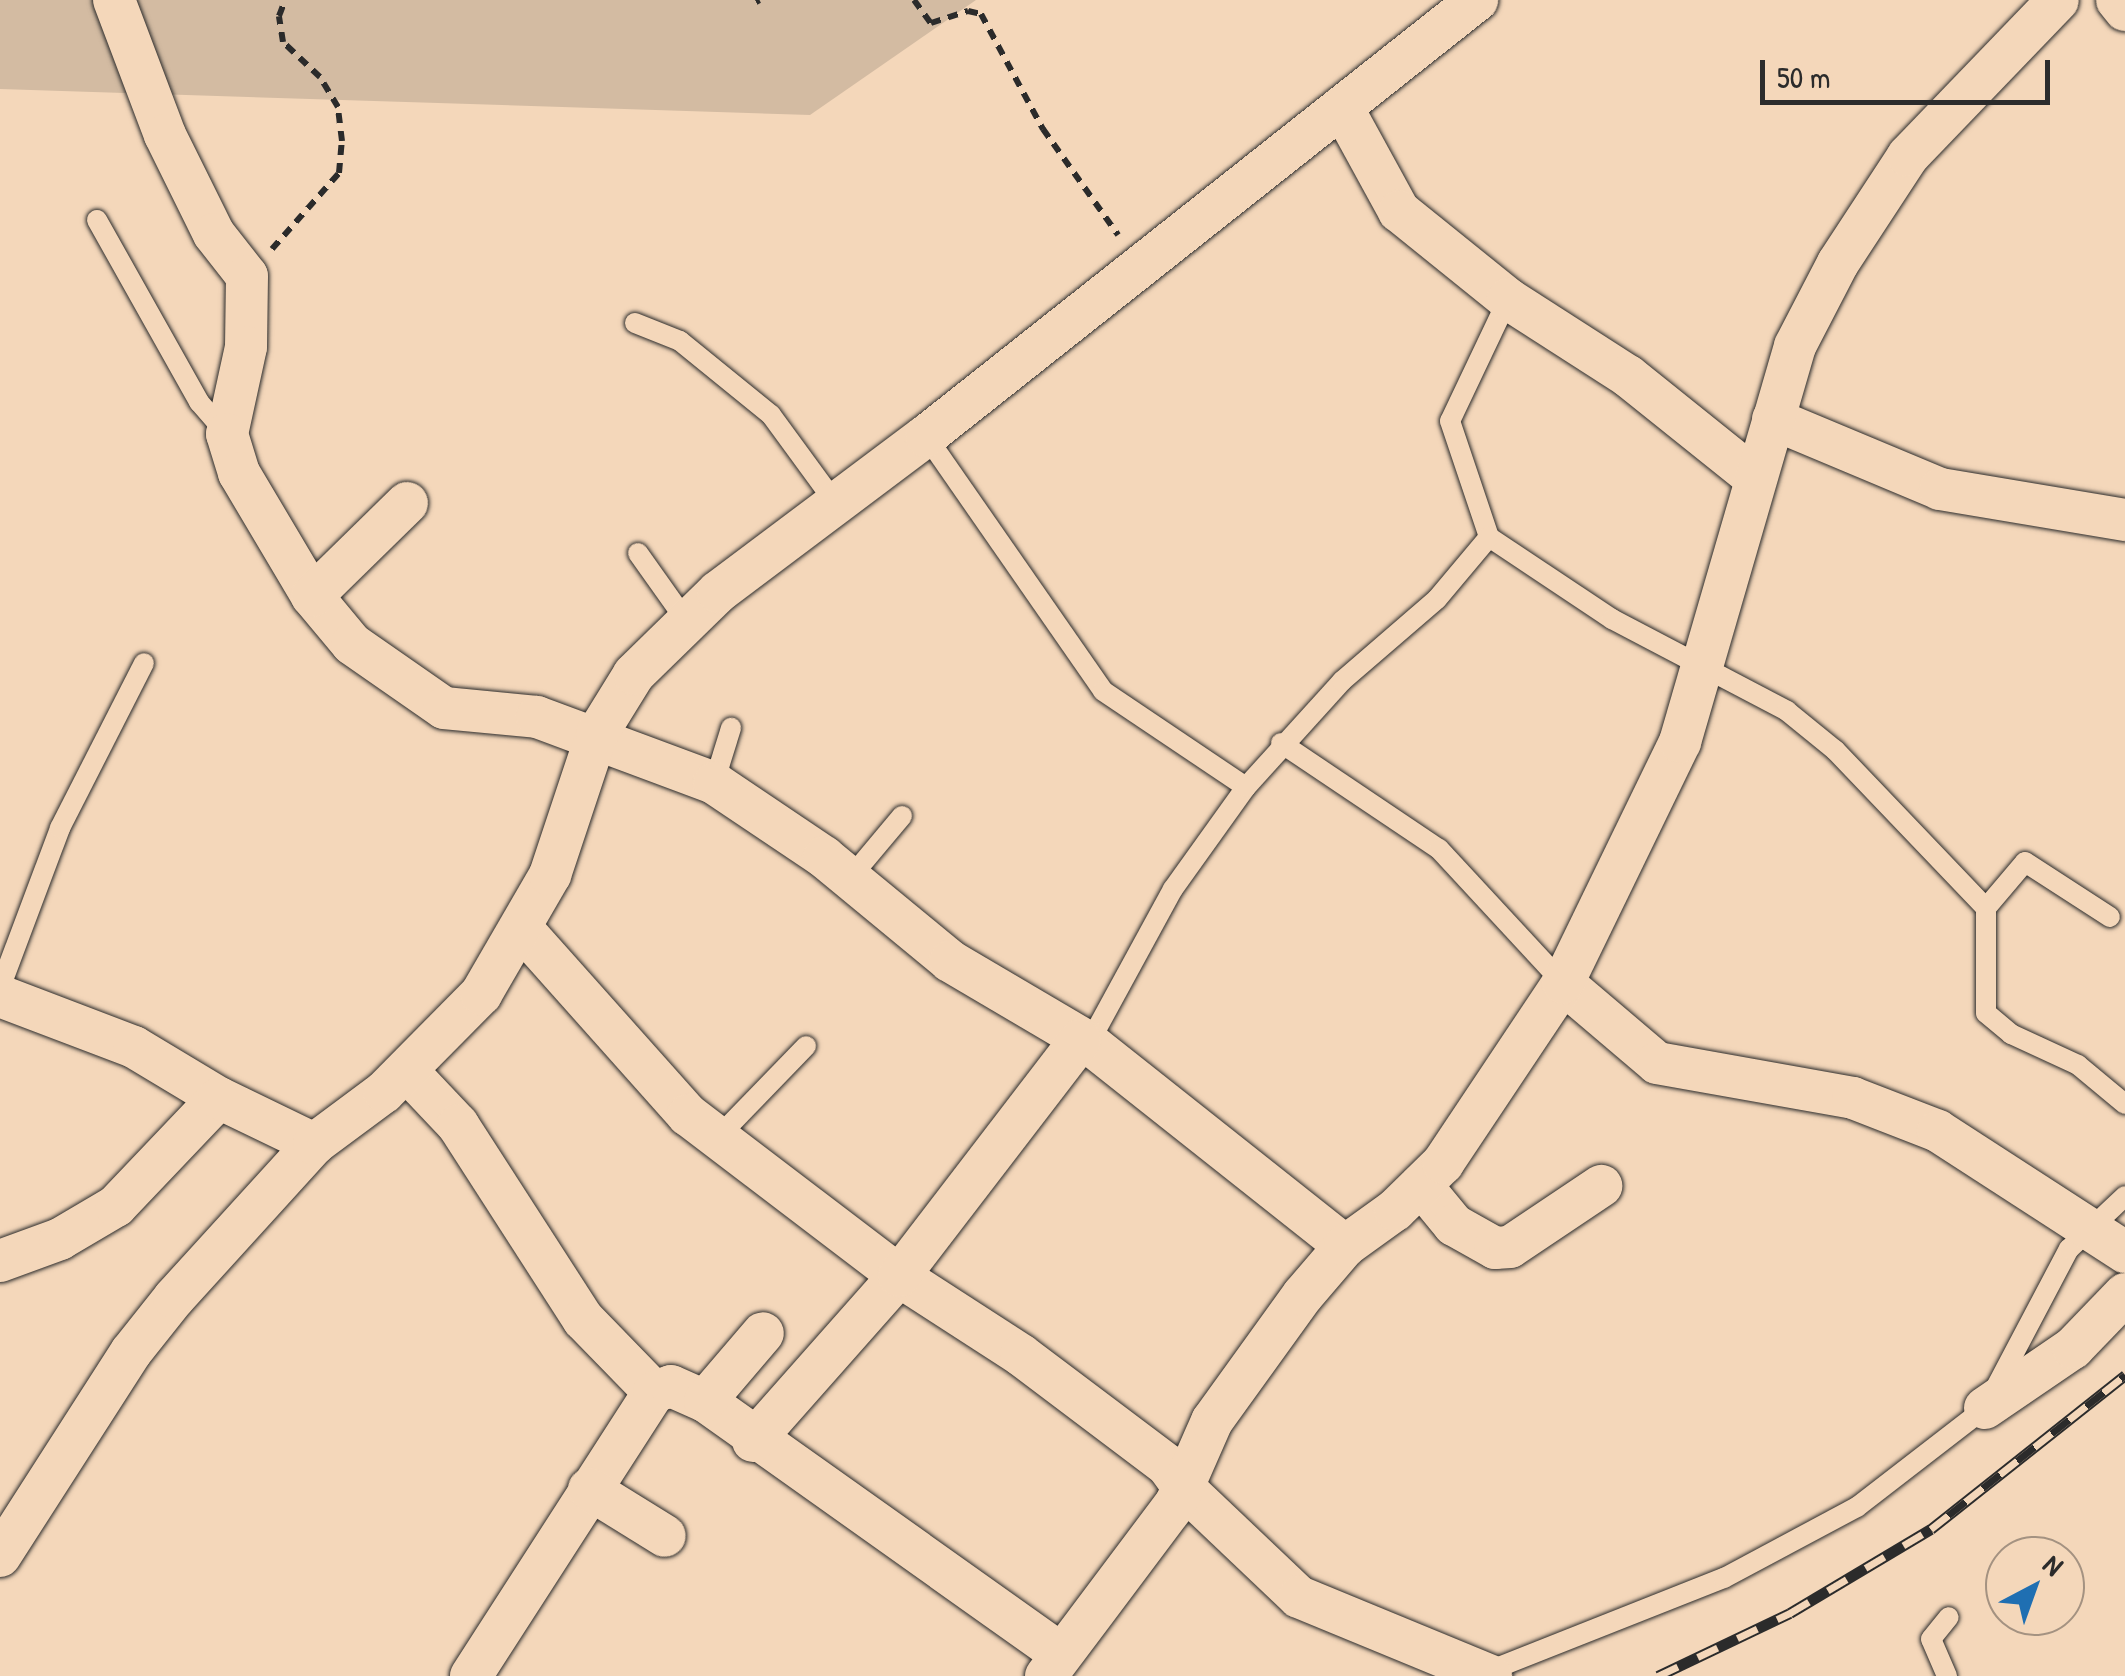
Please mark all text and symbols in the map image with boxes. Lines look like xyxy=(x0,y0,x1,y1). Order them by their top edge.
scale bar xyxy=(1765,40,2055,102)
text: 50 m xyxy=(1777,57,1830,97)
north arrow xyxy=(1985,1536,2085,1636)
text: N xyxy=(2035,1546,2071,1584)

